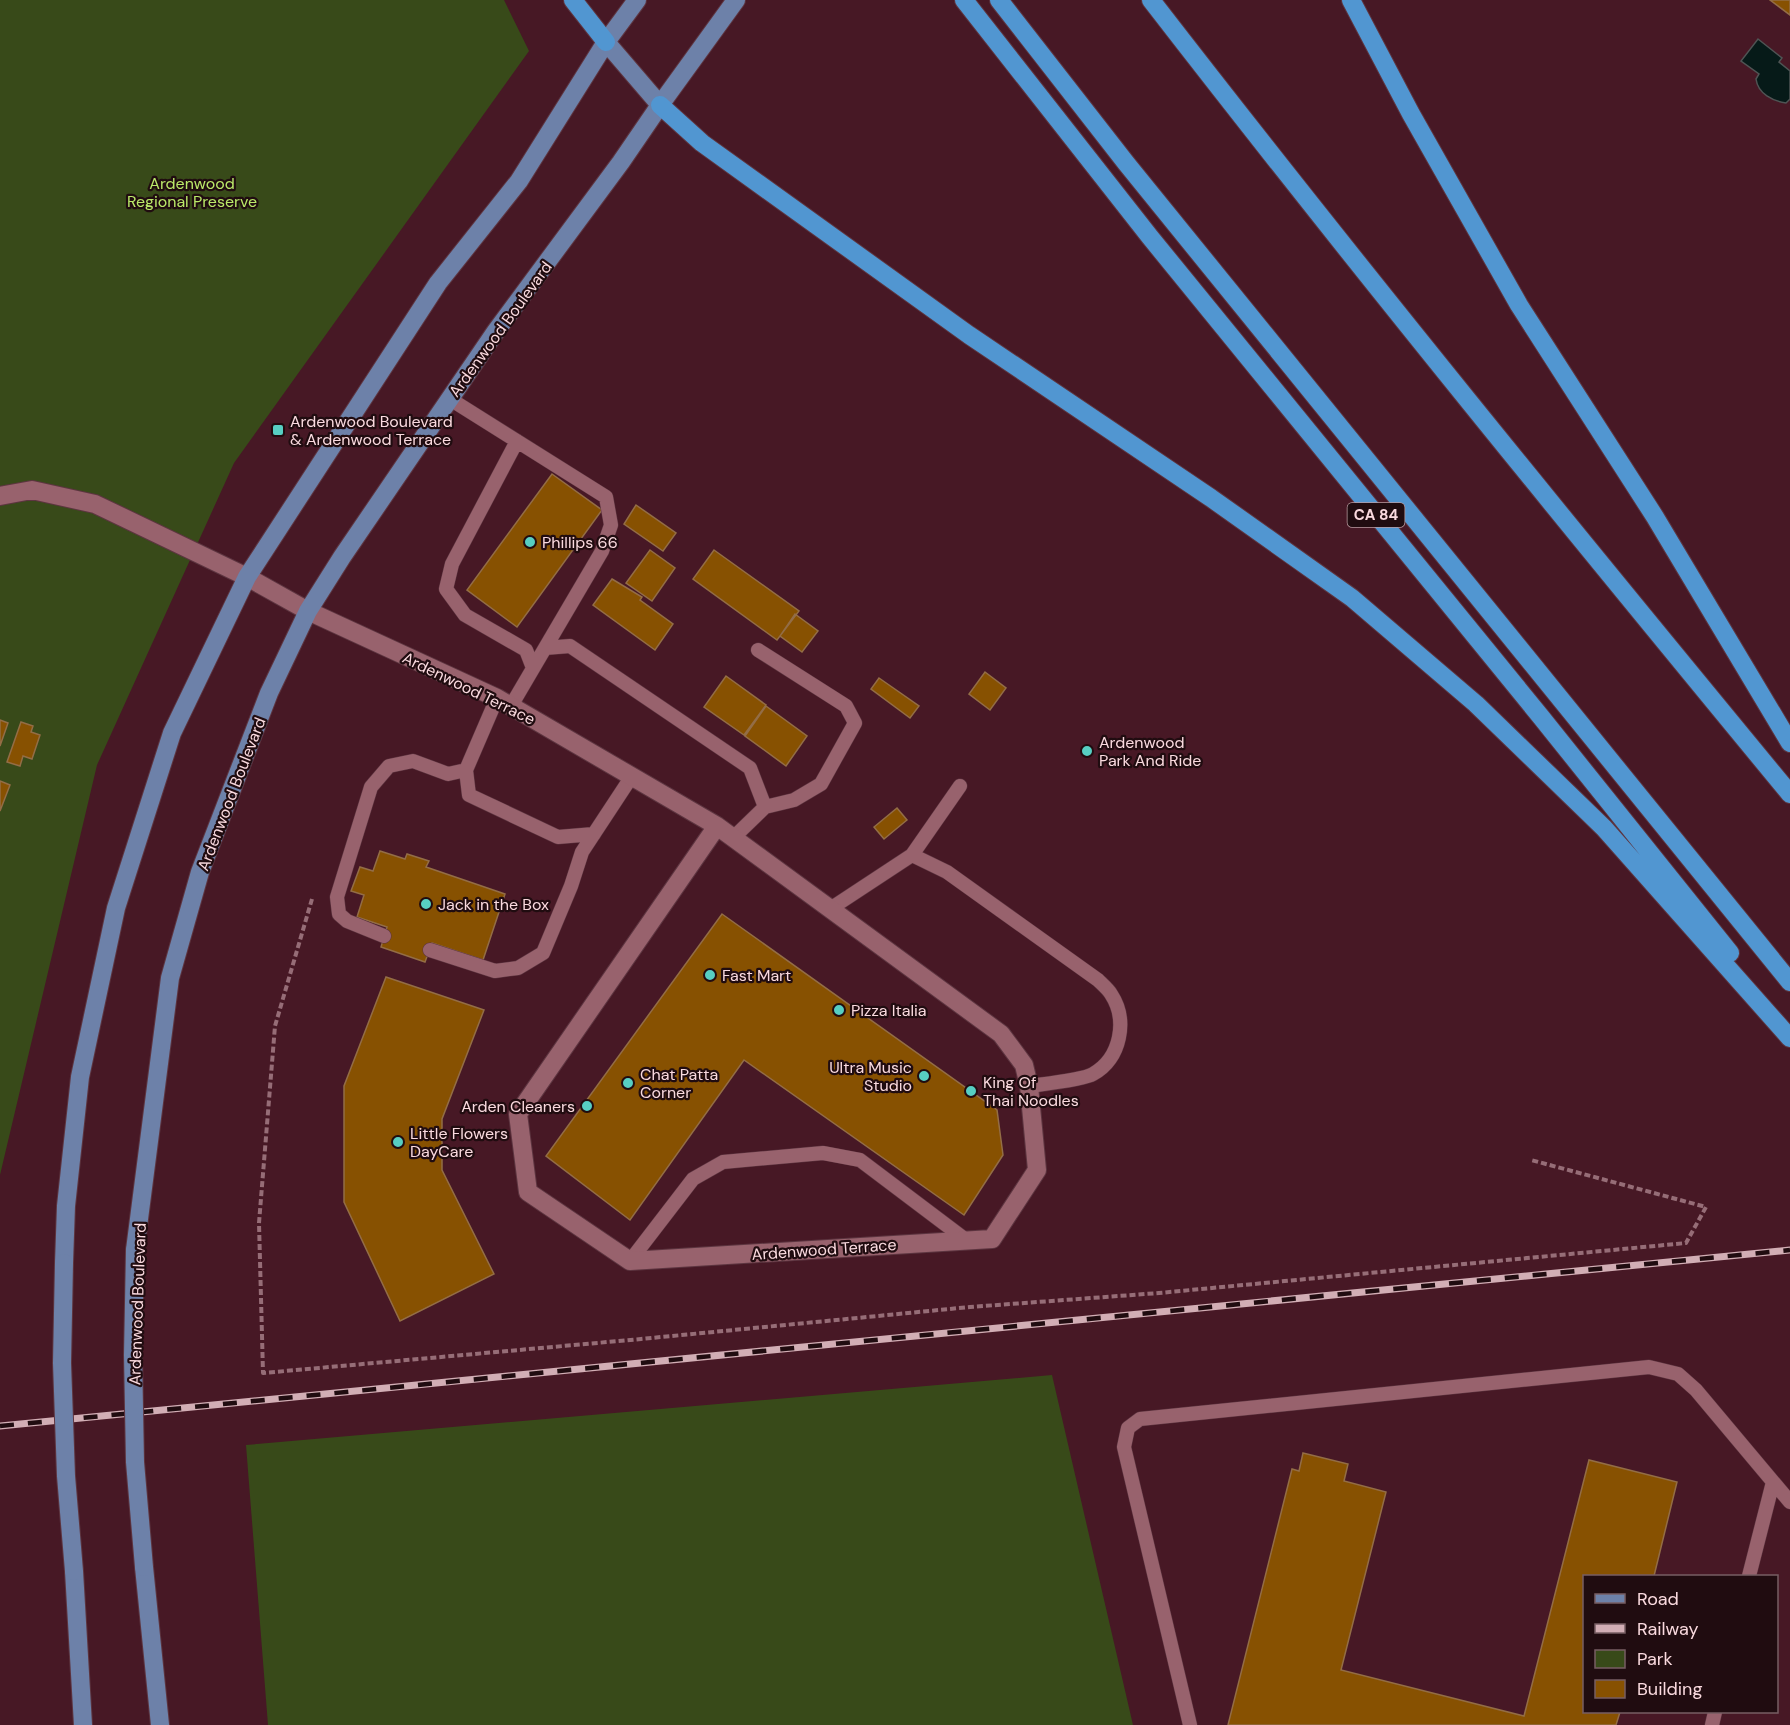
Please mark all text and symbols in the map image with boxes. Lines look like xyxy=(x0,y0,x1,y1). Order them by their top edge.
park label: Ardenwood Regional Preserve xyxy=(127,173,257,212)
street label: Ardenwood Boulevard xyxy=(444,257,557,401)
place label: Ardenwood Boulevard & Ardenwood Terrace xyxy=(290,411,453,450)
marker: Ardenwood Boulevard & Ardenwood Terrace xyxy=(271,423,285,437)
road number: CA 84 xyxy=(1348,503,1404,527)
place label: Phillips 66 xyxy=(542,532,618,553)
marker: Phillips 66 xyxy=(523,535,537,549)
street label: Ardenwood Terrace xyxy=(399,647,539,730)
street label: Ardenwood Boulevard xyxy=(193,714,270,874)
place label: Ardenwood Park And Ride xyxy=(1099,732,1201,771)
marker: Ardenwood Park And Ride xyxy=(1080,744,1094,758)
place label: Jack in the Box xyxy=(438,894,549,915)
marker: Jack in the Box xyxy=(419,897,433,911)
place label: Fast Mart xyxy=(722,965,791,986)
marker: Fast Mart xyxy=(703,968,717,982)
place label: Pizza Italia xyxy=(851,1000,927,1021)
marker: Pizza Italia xyxy=(832,1003,846,1017)
place label: Ultra Music Studio xyxy=(829,1057,912,1096)
place label: Chat Patta Corner xyxy=(640,1064,718,1103)
marker: Ultra Music Studio xyxy=(917,1069,931,1083)
place label: King Of Thai Noodles xyxy=(983,1072,1079,1111)
marker: Chat Patta Corner xyxy=(621,1076,635,1090)
marker: King Of Thai Noodles xyxy=(964,1084,978,1098)
place label: Arden Cleaners xyxy=(461,1096,575,1117)
marker: Arden Cleaners xyxy=(580,1099,594,1113)
place label: Little Flowers DayCare xyxy=(410,1123,508,1162)
marker: Little Flowers DayCare xyxy=(391,1135,405,1149)
street label: Ardenwood Boulevard xyxy=(124,1222,151,1386)
street label: Ardenwood Terrace xyxy=(751,1234,897,1265)
legend xyxy=(1583,1575,1778,1713)
text: Road xyxy=(1637,1587,1679,1611)
text: Railway xyxy=(1637,1617,1699,1641)
text: Park xyxy=(1637,1647,1673,1671)
text: Building xyxy=(1637,1677,1702,1701)

